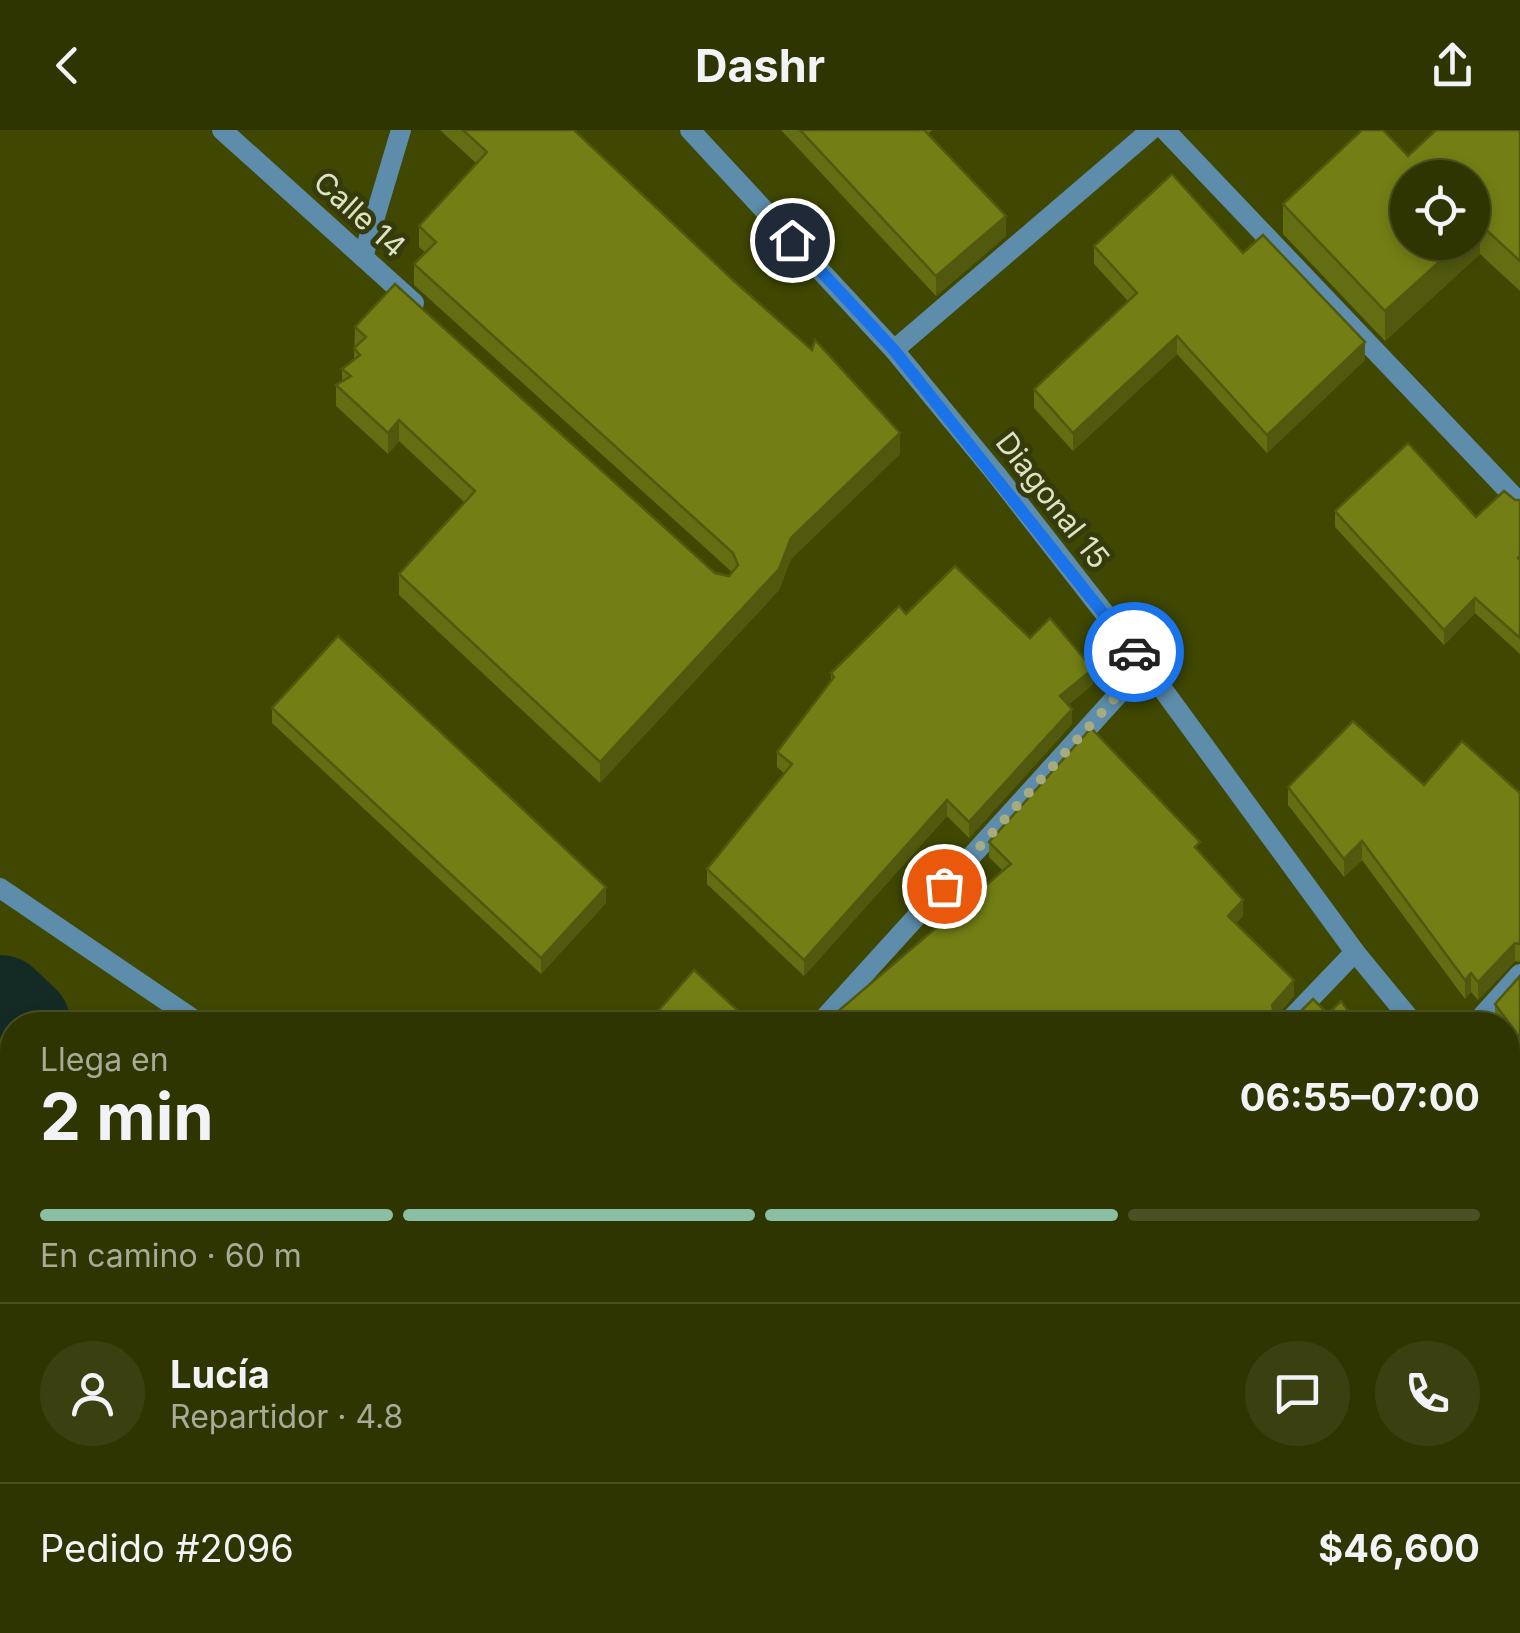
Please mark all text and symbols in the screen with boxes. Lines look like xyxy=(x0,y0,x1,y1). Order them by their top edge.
icon: back xyxy=(40,38,95,93)
text: Dashr xyxy=(695,38,825,93)
icon: share xyxy=(1425,38,1480,93)
map controls xyxy=(1390,160,1490,260)
button: locate xyxy=(1390,160,1490,260)
street label: Calle 14 xyxy=(307,164,413,264)
pin xyxy=(750,198,835,283)
icon: home xyxy=(765,213,820,268)
street label: Diagonal 15 xyxy=(989,425,1117,575)
courier xyxy=(1084,602,1184,702)
icon: car xyxy=(1107,625,1162,680)
pin xyxy=(902,844,987,929)
icon: bag xyxy=(917,859,972,914)
text: Llega en xyxy=(40,1040,169,1079)
text: 06:55–07:00 xyxy=(1240,1074,1480,1120)
text: 2 min xyxy=(40,1077,214,1156)
text: En camino · 60 m xyxy=(40,1236,302,1275)
button: person xyxy=(40,1341,145,1446)
button: chat xyxy=(1245,1341,1350,1446)
button: phone xyxy=(1375,1341,1480,1446)
text: Lucía xyxy=(170,1351,270,1397)
text: Repartidor · 4.8 xyxy=(170,1397,403,1436)
text: Pedido #2096 xyxy=(40,1525,294,1571)
text: $46,600 xyxy=(1318,1525,1480,1571)

